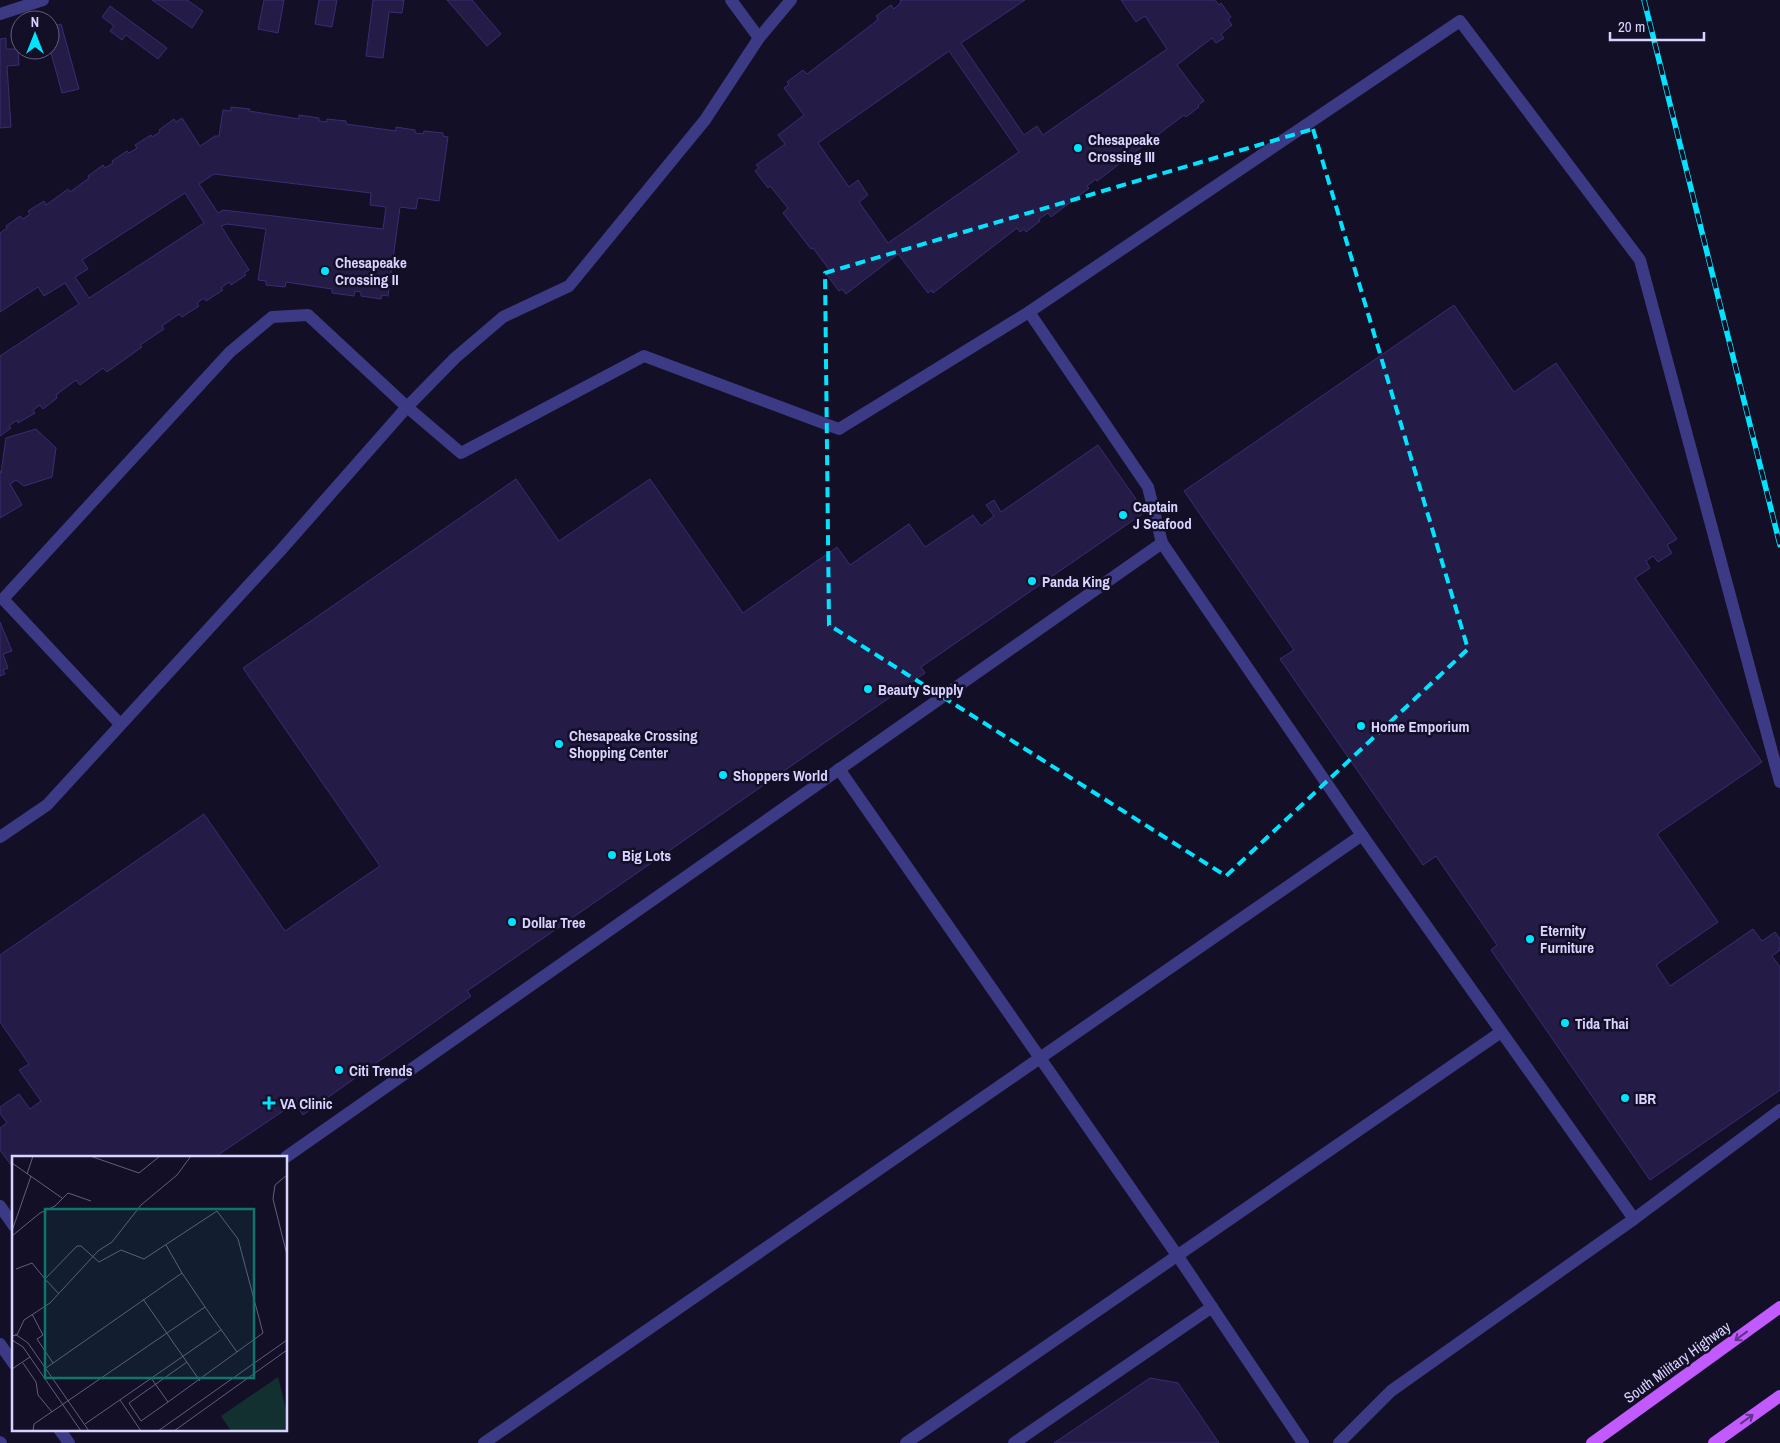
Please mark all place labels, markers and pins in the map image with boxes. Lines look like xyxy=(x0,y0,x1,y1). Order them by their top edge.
place label: Chesapeake Crossing III xyxy=(1088,129,1160,167)
marker: Chesapeake Crossing III xyxy=(1072,142,1084,154)
place label: Chesapeake Crossing II xyxy=(335,252,407,290)
marker: Chesapeake Crossing II xyxy=(319,265,331,277)
place label: Captain J Seafood xyxy=(1133,496,1192,534)
marker: Captain J Seafood xyxy=(1117,509,1129,521)
place label: Panda King xyxy=(1042,571,1110,592)
marker: Panda King xyxy=(1026,575,1038,587)
place label: Beauty Supply xyxy=(878,679,964,700)
marker: Beauty Supply xyxy=(862,683,874,695)
place label: Home Emporium xyxy=(1371,716,1469,737)
marker: Home Emporium xyxy=(1355,720,1367,732)
place label: Chesapeake Crossing Shopping Center xyxy=(569,725,698,763)
marker: Chesapeake Crossing Shopping Center xyxy=(553,738,565,750)
place label: Shoppers World xyxy=(733,765,828,786)
marker: Shoppers World xyxy=(717,769,729,781)
place label: Big Lots xyxy=(622,845,671,866)
marker: Big Lots xyxy=(606,849,618,861)
place label: Dollar Tree xyxy=(522,912,586,933)
marker: Dollar Tree xyxy=(506,916,518,928)
place label: Eternity Furniture xyxy=(1540,920,1594,958)
marker: Eternity Furniture xyxy=(1524,933,1536,945)
place label: Tida Thai xyxy=(1575,1013,1629,1034)
marker: Tida Thai xyxy=(1559,1017,1571,1029)
place label: Citi Trends xyxy=(349,1060,413,1081)
marker: Citi Trends xyxy=(333,1064,345,1076)
place label: IBR xyxy=(1635,1088,1656,1109)
marker: IBR xyxy=(1619,1092,1631,1104)
place label: VA Clinic xyxy=(280,1093,333,1114)
marker: VA Clinic xyxy=(262,1096,276,1110)

